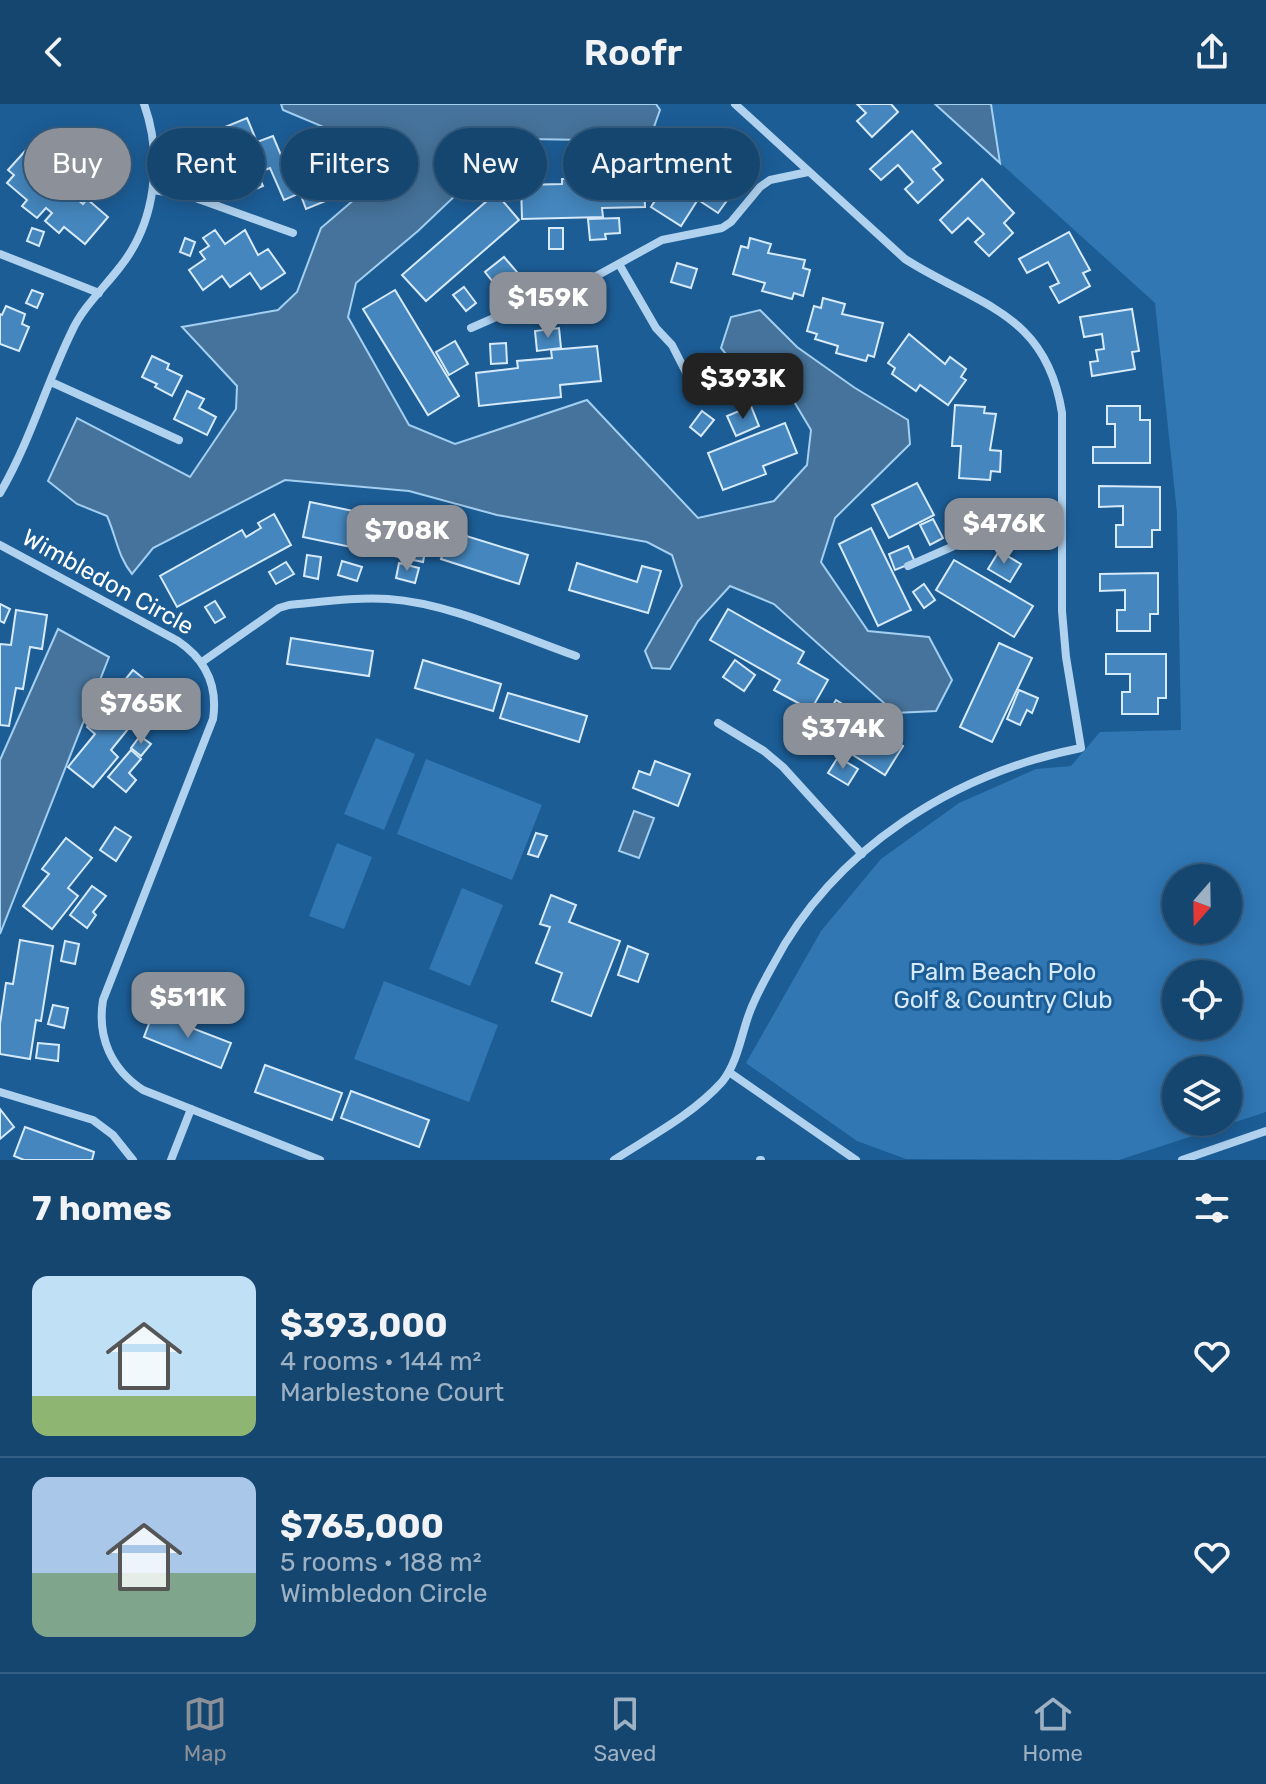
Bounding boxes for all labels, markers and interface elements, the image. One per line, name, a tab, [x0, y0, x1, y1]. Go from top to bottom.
icon: back	[32, 30, 76, 74]
icon: share	[1190, 30, 1234, 74]
text: Roofr	[584, 31, 682, 74]
chip: Buy	[24, 128, 131, 200]
chip: Rent	[147, 128, 265, 200]
chip: Filters	[281, 128, 418, 200]
chip: New	[434, 128, 547, 200]
chip: Apartment	[563, 128, 760, 200]
pin: $159K	[492, 272, 604, 340]
text: $159K	[508, 282, 589, 313]
pin: $393K	[687, 353, 799, 421]
text: $393K	[700, 363, 786, 394]
pin: $476K	[948, 498, 1060, 566]
pin: $708K	[351, 505, 463, 573]
text: $476K	[963, 508, 1045, 539]
text: $708K	[365, 515, 449, 546]
street label: Wimbledon Circle	[17, 523, 199, 641]
pin: $765K	[85, 678, 197, 746]
text: $765K	[100, 688, 182, 719]
pin: $374K	[787, 703, 899, 771]
text: $374K	[801, 713, 885, 744]
north arrow	[1162, 864, 1242, 944]
map controls	[1162, 864, 1242, 1136]
park label: Palm Beach Polo Golf & Country Club	[893, 958, 1113, 1014]
button: locate	[1162, 960, 1242, 1040]
pin: $511K	[132, 972, 244, 1040]
text: $511K	[149, 982, 227, 1013]
button: layers	[1162, 1056, 1242, 1136]
icon: filters	[1190, 1186, 1234, 1230]
text: 7 homes	[32, 1188, 172, 1229]
text: $393,000	[280, 1305, 448, 1346]
icon: home	[96, 1308, 192, 1404]
icon: heart	[1190, 1334, 1234, 1378]
text: 4 rooms · 144 m²	[280, 1346, 481, 1377]
text: Marblestone Court	[280, 1377, 504, 1408]
text: $765,000	[280, 1506, 444, 1547]
icon: home	[96, 1509, 192, 1605]
icon: heart	[1190, 1535, 1234, 1579]
text: 5 rooms · 188 m²	[280, 1547, 482, 1578]
text: Wimbledon Circle	[280, 1578, 488, 1609]
tab: Map	[183, 1692, 227, 1767]
tab: Saved	[593, 1692, 656, 1767]
tab: Home	[1023, 1692, 1083, 1767]

